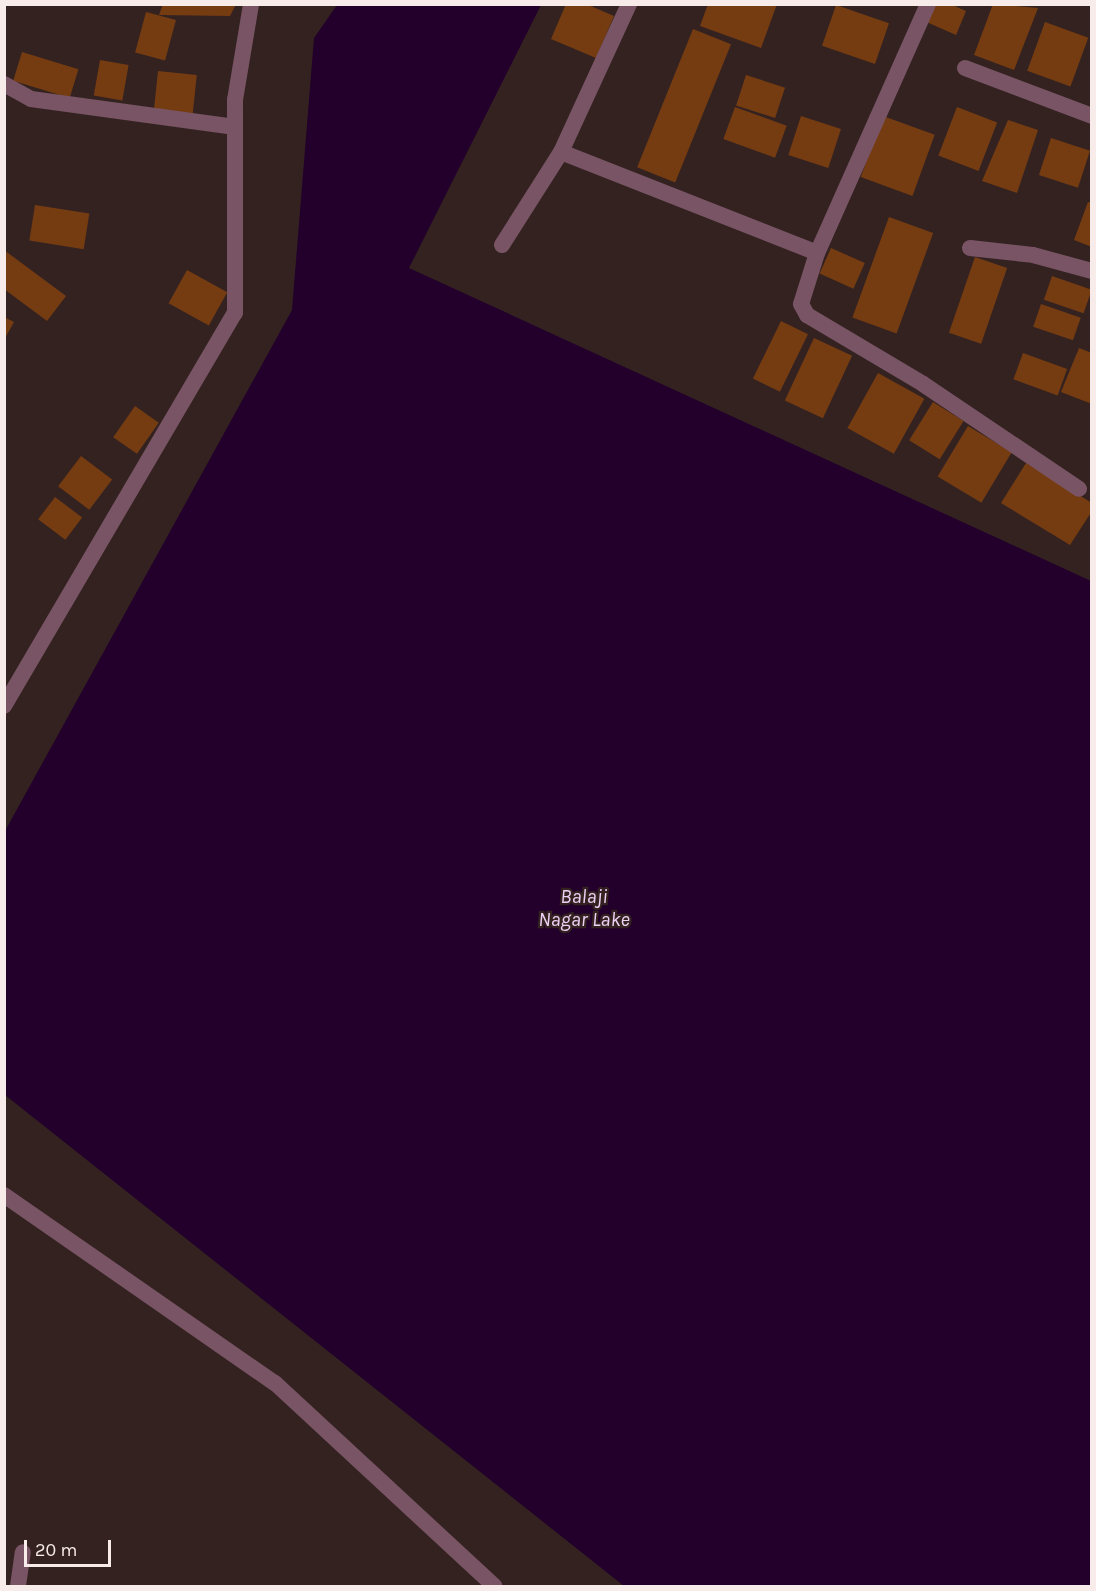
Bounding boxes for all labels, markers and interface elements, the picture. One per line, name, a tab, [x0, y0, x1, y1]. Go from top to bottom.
water label: Balaji Nagar Lake	[538, 884, 630, 931]
scale bar	[27, 1528, 114, 1566]
text: 20 m	[35, 1539, 77, 1561]

